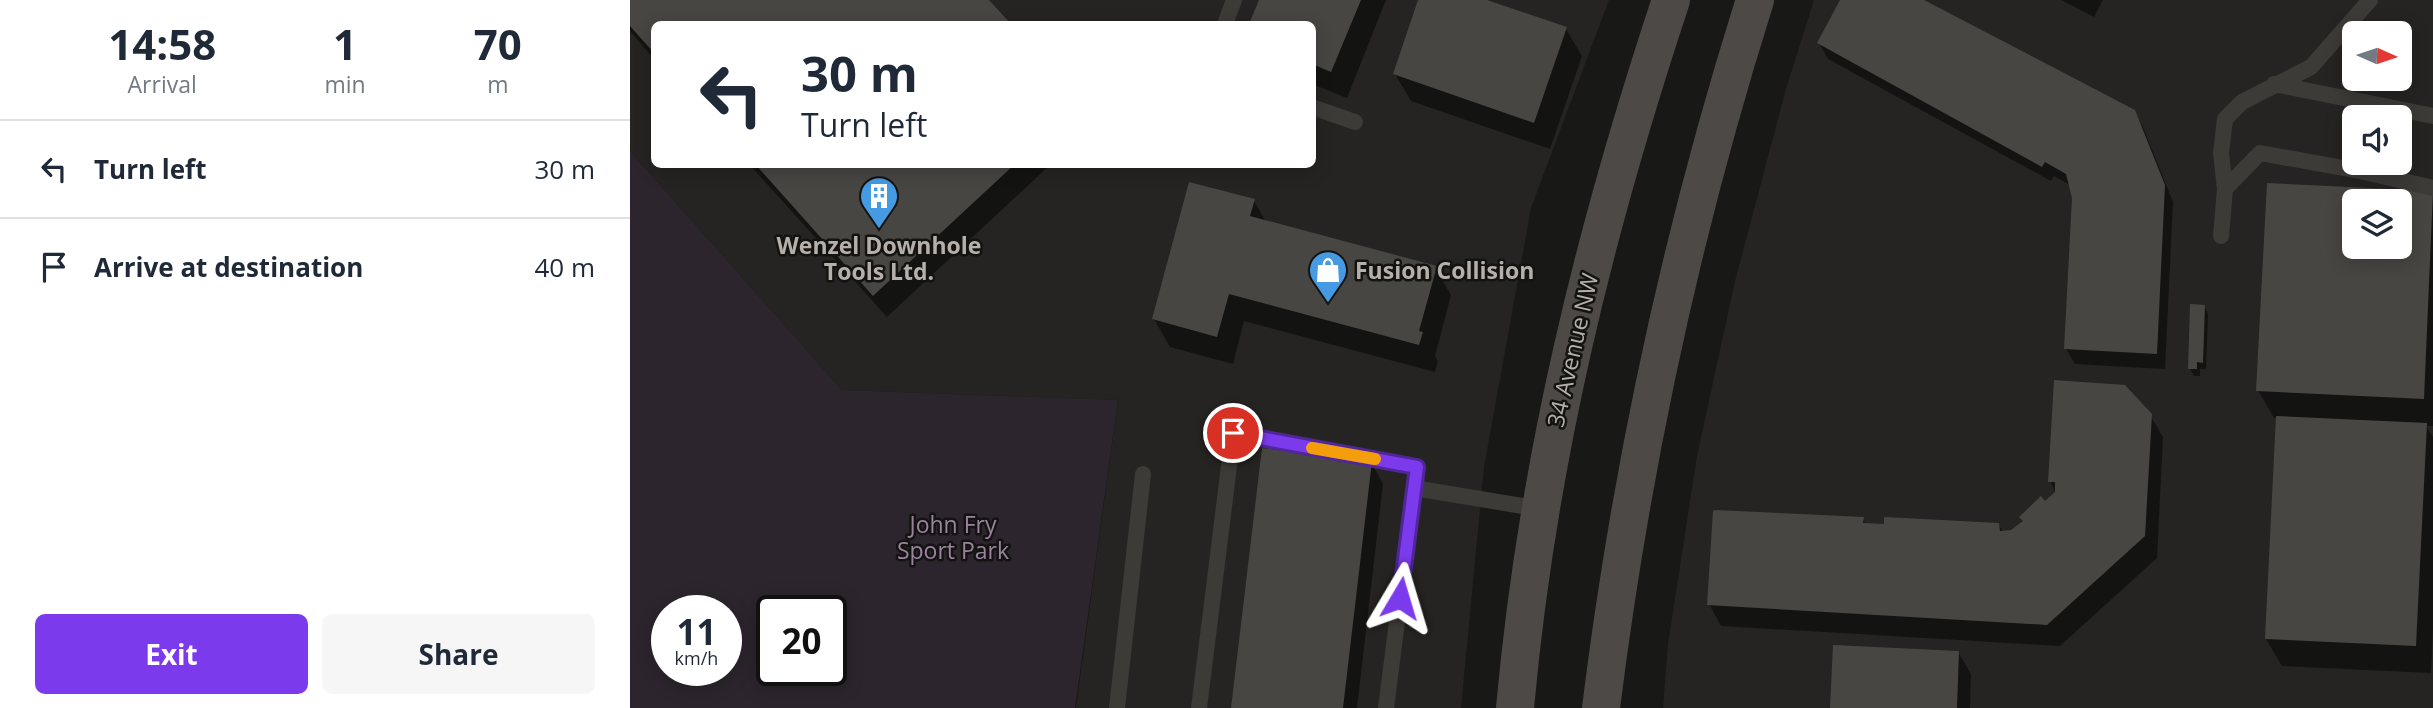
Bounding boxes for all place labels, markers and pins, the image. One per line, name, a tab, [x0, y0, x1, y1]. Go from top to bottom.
building icon: Wenzel Downhole Tools Ltd.	[858, 175, 900, 230]
place label: Wenzel Downhole Tools Ltd.	[777, 229, 981, 287]
shop icon: Fusion Collision	[1307, 249, 1349, 304]
place label: Fusion Collision	[1355, 254, 1534, 286]
pin	[1203, 403, 1263, 463]

